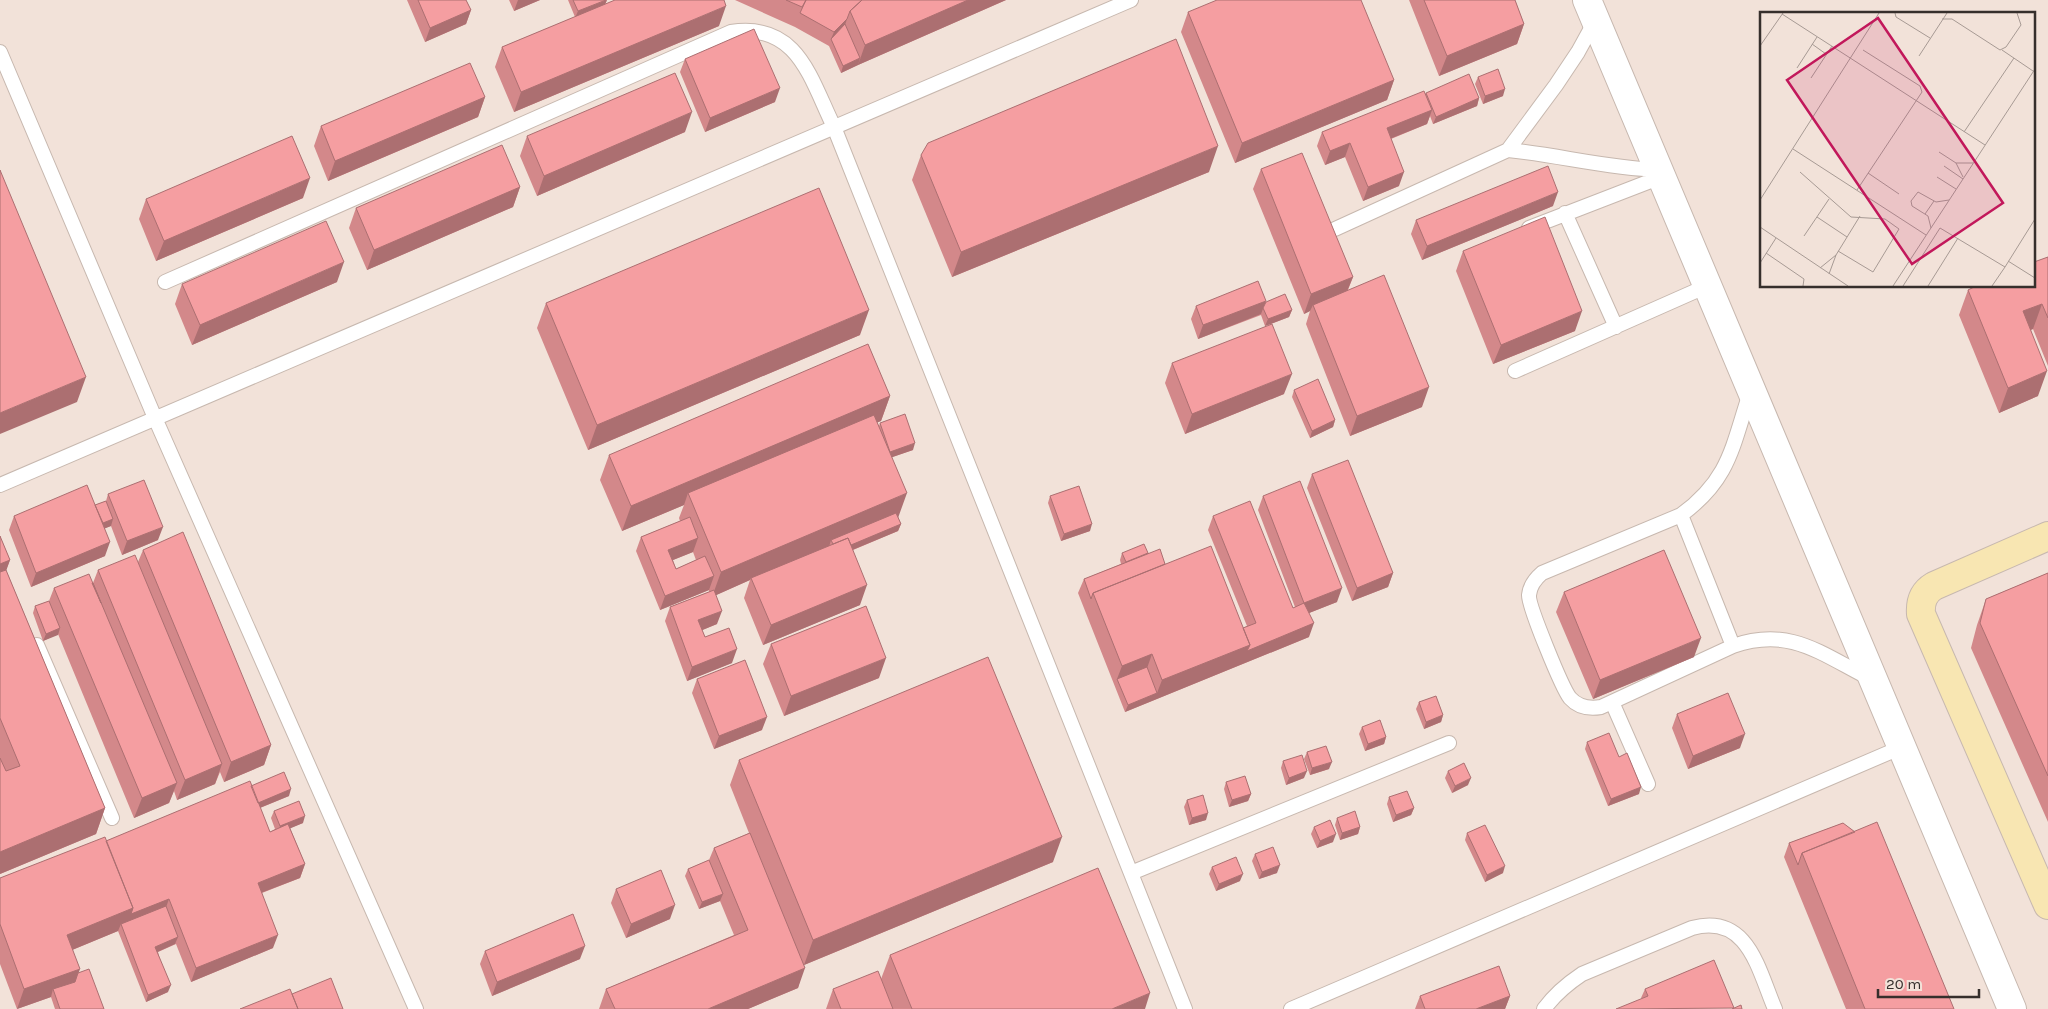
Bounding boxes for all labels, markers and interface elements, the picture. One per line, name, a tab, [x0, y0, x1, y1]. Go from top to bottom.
inset map	[1760, 12, 2036, 288]
scale bar	[1878, 966, 1979, 998]
text: 20 m	[1886, 975, 1921, 993]

